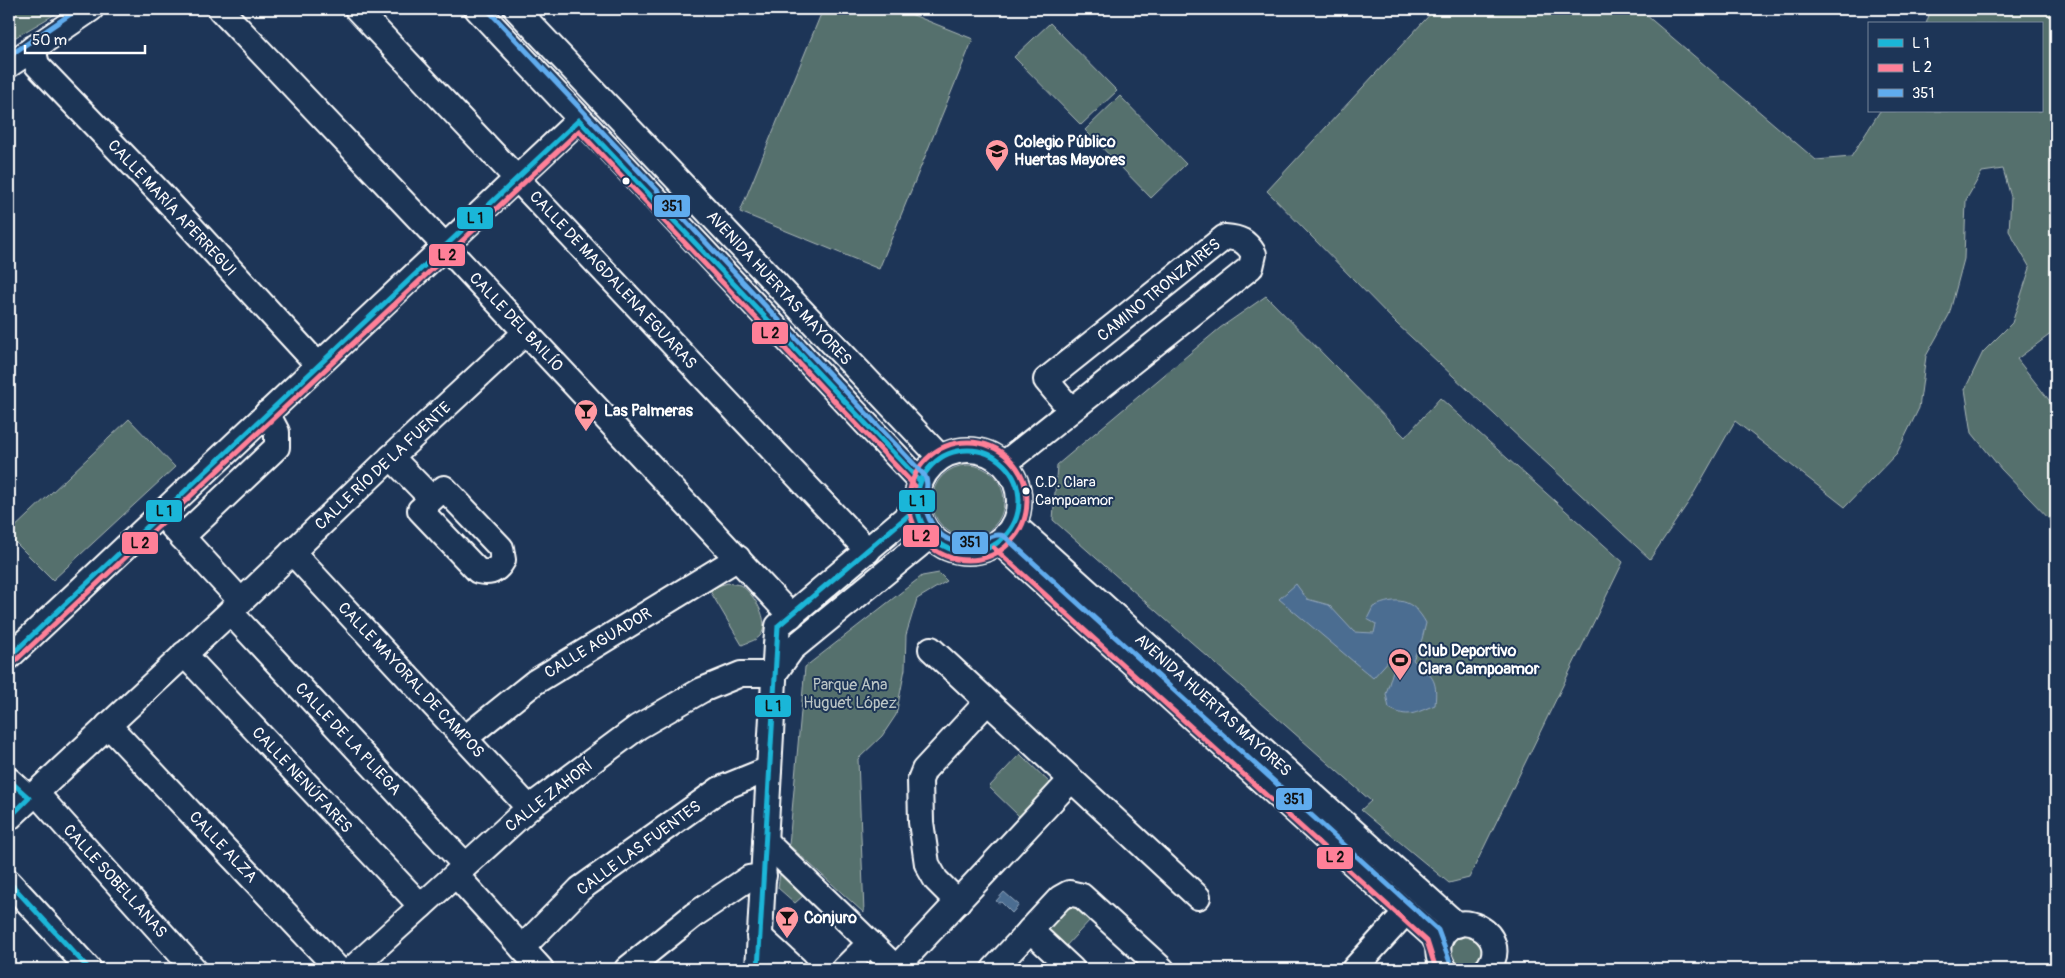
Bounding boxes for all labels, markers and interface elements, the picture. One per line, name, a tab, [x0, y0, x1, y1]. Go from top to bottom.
scale bar	[25, 22, 145, 54]
legend	[1868, 22, 2042, 112]
text: 50 m	[32, 31, 67, 50]
text: L 1	[1912, 34, 1930, 53]
text: L 2	[1912, 58, 1932, 77]
text: 351	[1912, 84, 1934, 103]
place label: Colegio Público Huertas Mayores	[1014, 132, 1126, 170]
street label: CALLE MARÍA APERREGUI	[103, 135, 241, 281]
school or university icon: Colegio Público Huertas Mayores	[984, 138, 1010, 172]
unlabelled marker	[621, 176, 631, 186]
street label: CALLE DE MAGDALENA EGUARAS	[525, 187, 701, 373]
line badge: 351	[653, 194, 691, 218]
text: 351	[662, 198, 682, 215]
line badge: L 1	[456, 206, 494, 230]
street label: AVENIDA HUERTAS MAYORES	[702, 207, 856, 369]
text: L 1	[467, 210, 483, 227]
street label: CAMINO TRONZAIRES	[1093, 234, 1225, 346]
line badge: L 2	[428, 243, 466, 267]
text: L 2	[438, 247, 457, 264]
street label: CALLE DEL BAILÍO	[465, 268, 567, 376]
line badge: L 2	[751, 321, 789, 345]
text: L 2	[761, 325, 780, 342]
street label: CALLE RÍO DE LA FUENTE	[311, 398, 455, 534]
bar icon: Las Palmeras	[573, 398, 599, 432]
place label: Las Palmeras	[604, 401, 694, 421]
place label: C.D. Clara Campoamor	[1035, 473, 1114, 510]
marker: C.D. Clara Campoamor	[1021, 486, 1031, 496]
line badge: L 1	[898, 489, 936, 513]
text: L 1	[909, 493, 925, 510]
line badge: L 1	[145, 499, 183, 523]
text: L 1	[156, 503, 172, 520]
line badge: L 2	[902, 524, 940, 548]
text: L 2	[912, 528, 931, 545]
line badge: L 2	[121, 531, 159, 555]
line badge: 351	[951, 531, 989, 555]
text: 351	[960, 534, 980, 551]
text: L 2	[131, 535, 150, 552]
street label: CALLE MAYORAL DE CAMPOS	[334, 598, 488, 762]
street label: CALLE AGUADOR	[541, 603, 655, 683]
street label: AVENIDA HUERTAS MAYORES	[1131, 629, 1295, 781]
place label: Club Deportivo Clara Campoamor	[1418, 641, 1540, 679]
sports icon: Club Deportivo Clara Campoamor	[1387, 647, 1413, 681]
park label: Parque Ana Huguet López	[803, 675, 897, 713]
street label: CALLE DE LA PLIEGA	[291, 679, 405, 799]
line badge: L 1	[754, 694, 792, 718]
text: L 1	[765, 698, 781, 715]
street label: CALLE NENÚFARES	[248, 723, 356, 837]
street label: CALLE ZAHORÍ	[501, 755, 597, 836]
line badge: 351	[1275, 787, 1313, 811]
text: 351	[1284, 791, 1304, 808]
street label: CALLE LAS FUENTES	[573, 796, 705, 900]
street label: CALLE ALZA	[185, 807, 261, 887]
street label: CALLE SOBELLANAS	[59, 820, 171, 942]
line badge: L 2	[1316, 846, 1354, 870]
text: L 2	[1326, 849, 1345, 866]
bar icon: Conjuro	[774, 905, 800, 939]
place label: Conjuro	[804, 908, 857, 928]

